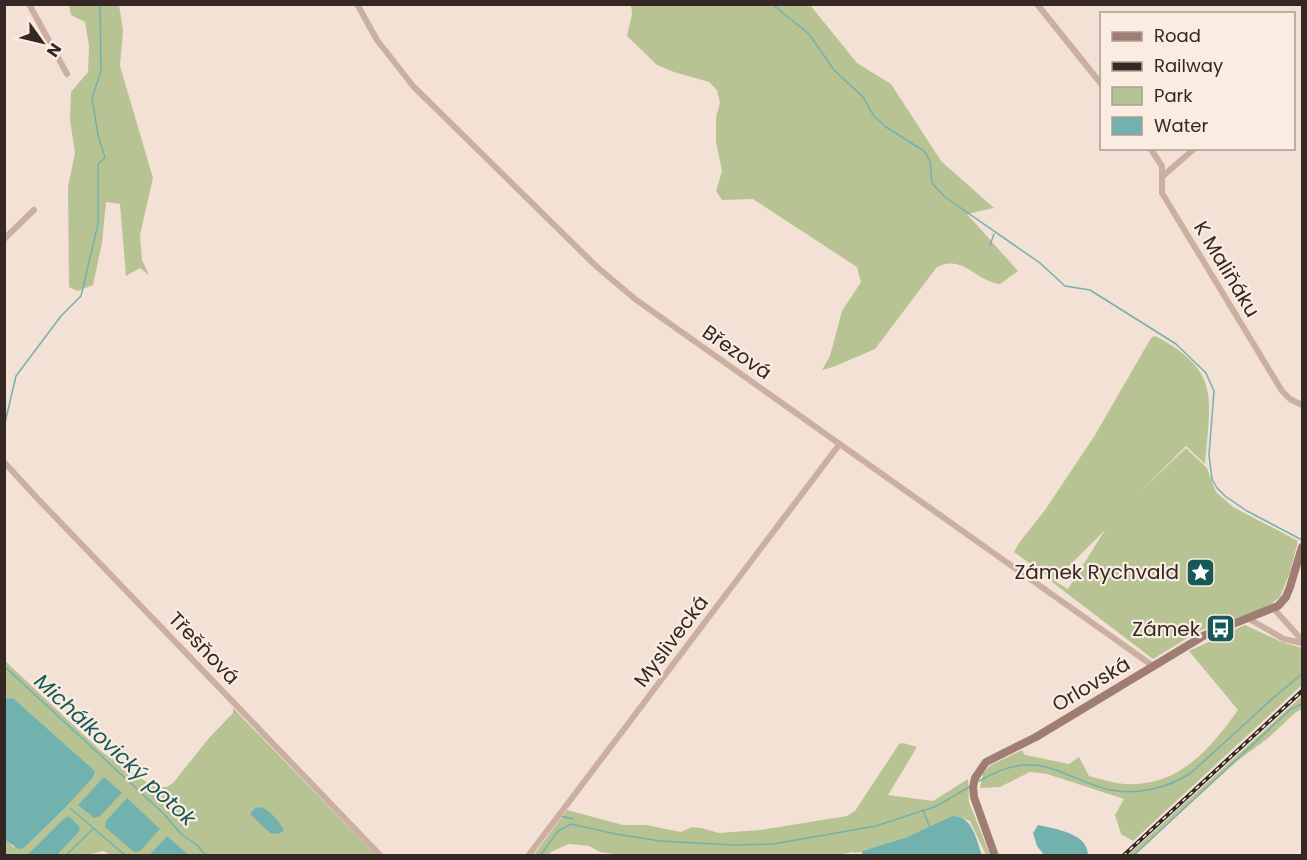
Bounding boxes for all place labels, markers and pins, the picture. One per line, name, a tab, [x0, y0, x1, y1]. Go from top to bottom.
place icon: Zámek Rychvald	[1184, 556, 1216, 588]
place label: Zámek Rychvald	[1014, 558, 1179, 586]
bus stop icon: Zámek	[1205, 613, 1237, 645]
place label: Zámek	[1132, 615, 1201, 643]

